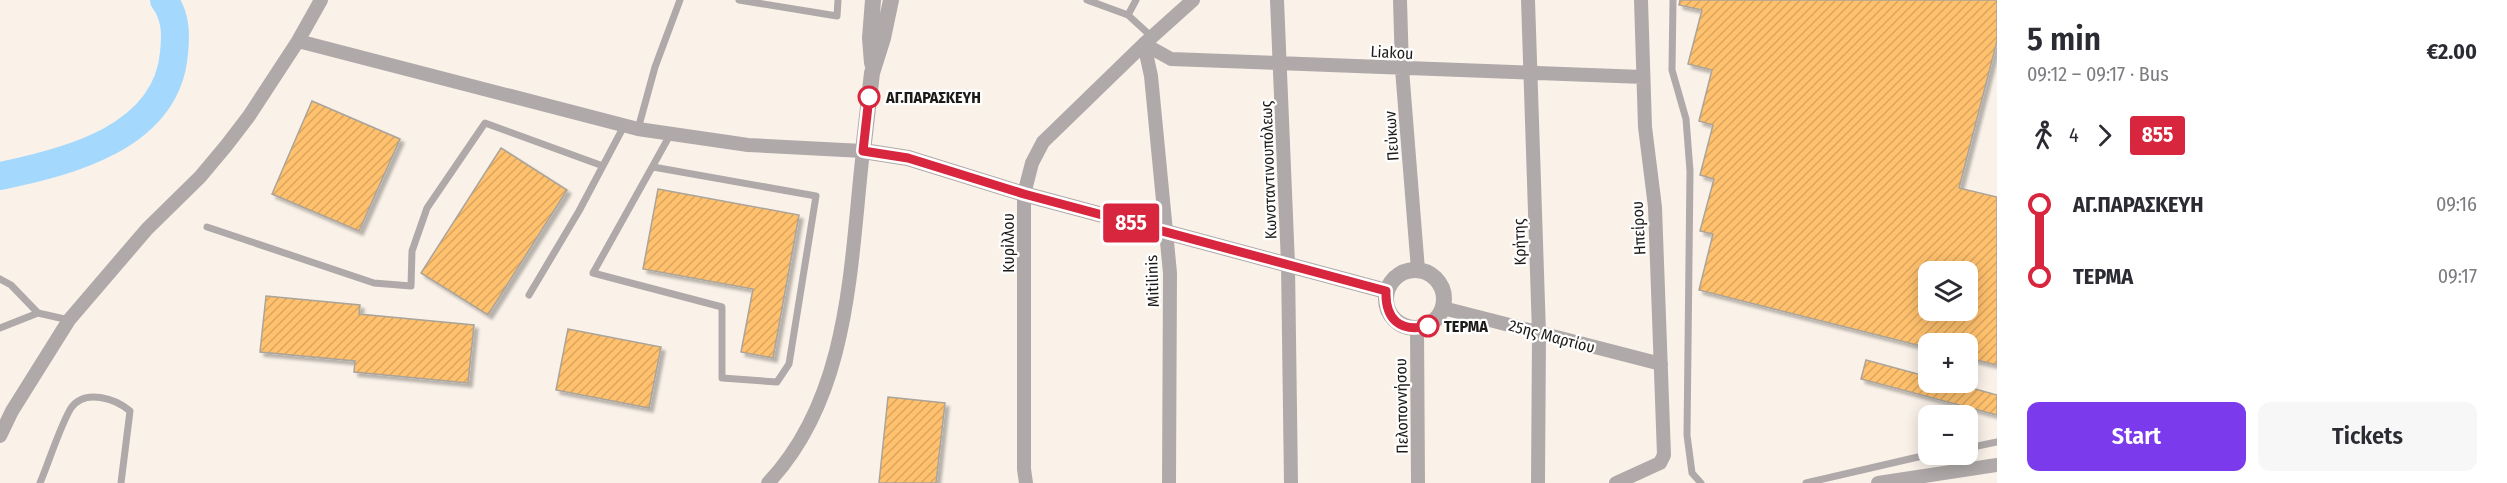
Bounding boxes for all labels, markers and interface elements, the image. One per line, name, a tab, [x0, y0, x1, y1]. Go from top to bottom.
text: 5 min	[2027, 19, 2101, 59]
text: €2.00	[2426, 38, 2477, 65]
street label: Liakou	[1370, 42, 1414, 63]
text: 09:12 – 09:17 · Bus	[2027, 62, 2169, 86]
marker: ΑΓ.ΠΑΡΑΣΚΕΥΗ	[858, 86, 880, 108]
place label: ΑΓ.ΠΑΡΑΣΚΕΥΗ	[885, 88, 981, 107]
street label: Κωνσταντινουπόλεως	[1257, 100, 1280, 240]
street label: Πεύκων	[1380, 110, 1403, 162]
icon: walk	[2027, 119, 2060, 152]
icon: forward	[2088, 119, 2121, 152]
text: 855	[2142, 122, 2173, 148]
text: 4	[2069, 123, 2079, 147]
text: ΑΓ.ΠΑΡΑΣΚΕΥΗ	[2073, 191, 2204, 218]
text: 09:16	[2436, 192, 2477, 216]
street label: Ηπείρου	[1628, 200, 1649, 255]
line badge: 855	[1096, 204, 1166, 242]
text: 855	[1115, 210, 1147, 236]
street label: Κυρίλλου	[999, 213, 1018, 273]
street label: Κρήτης	[1509, 218, 1530, 266]
street label: Mitilinis	[1142, 254, 1163, 307]
map controls	[1918, 261, 1978, 465]
button: layers	[1918, 261, 1978, 321]
text: ΤΕΡΜΑ	[2073, 263, 2133, 290]
text: 09:17	[2438, 264, 2477, 288]
marker: ΤΕΡΜΑ	[1417, 315, 1439, 337]
street label: 25ης Μαρτίου	[1507, 316, 1597, 357]
place label: ΤΕΡΜΑ	[1444, 317, 1488, 336]
button: +	[1918, 333, 1978, 393]
street label: Πελοποννήσου	[1391, 358, 1412, 454]
button: Start	[2027, 402, 2246, 471]
button: Tickets	[2258, 402, 2477, 471]
button: −	[1918, 405, 1978, 465]

